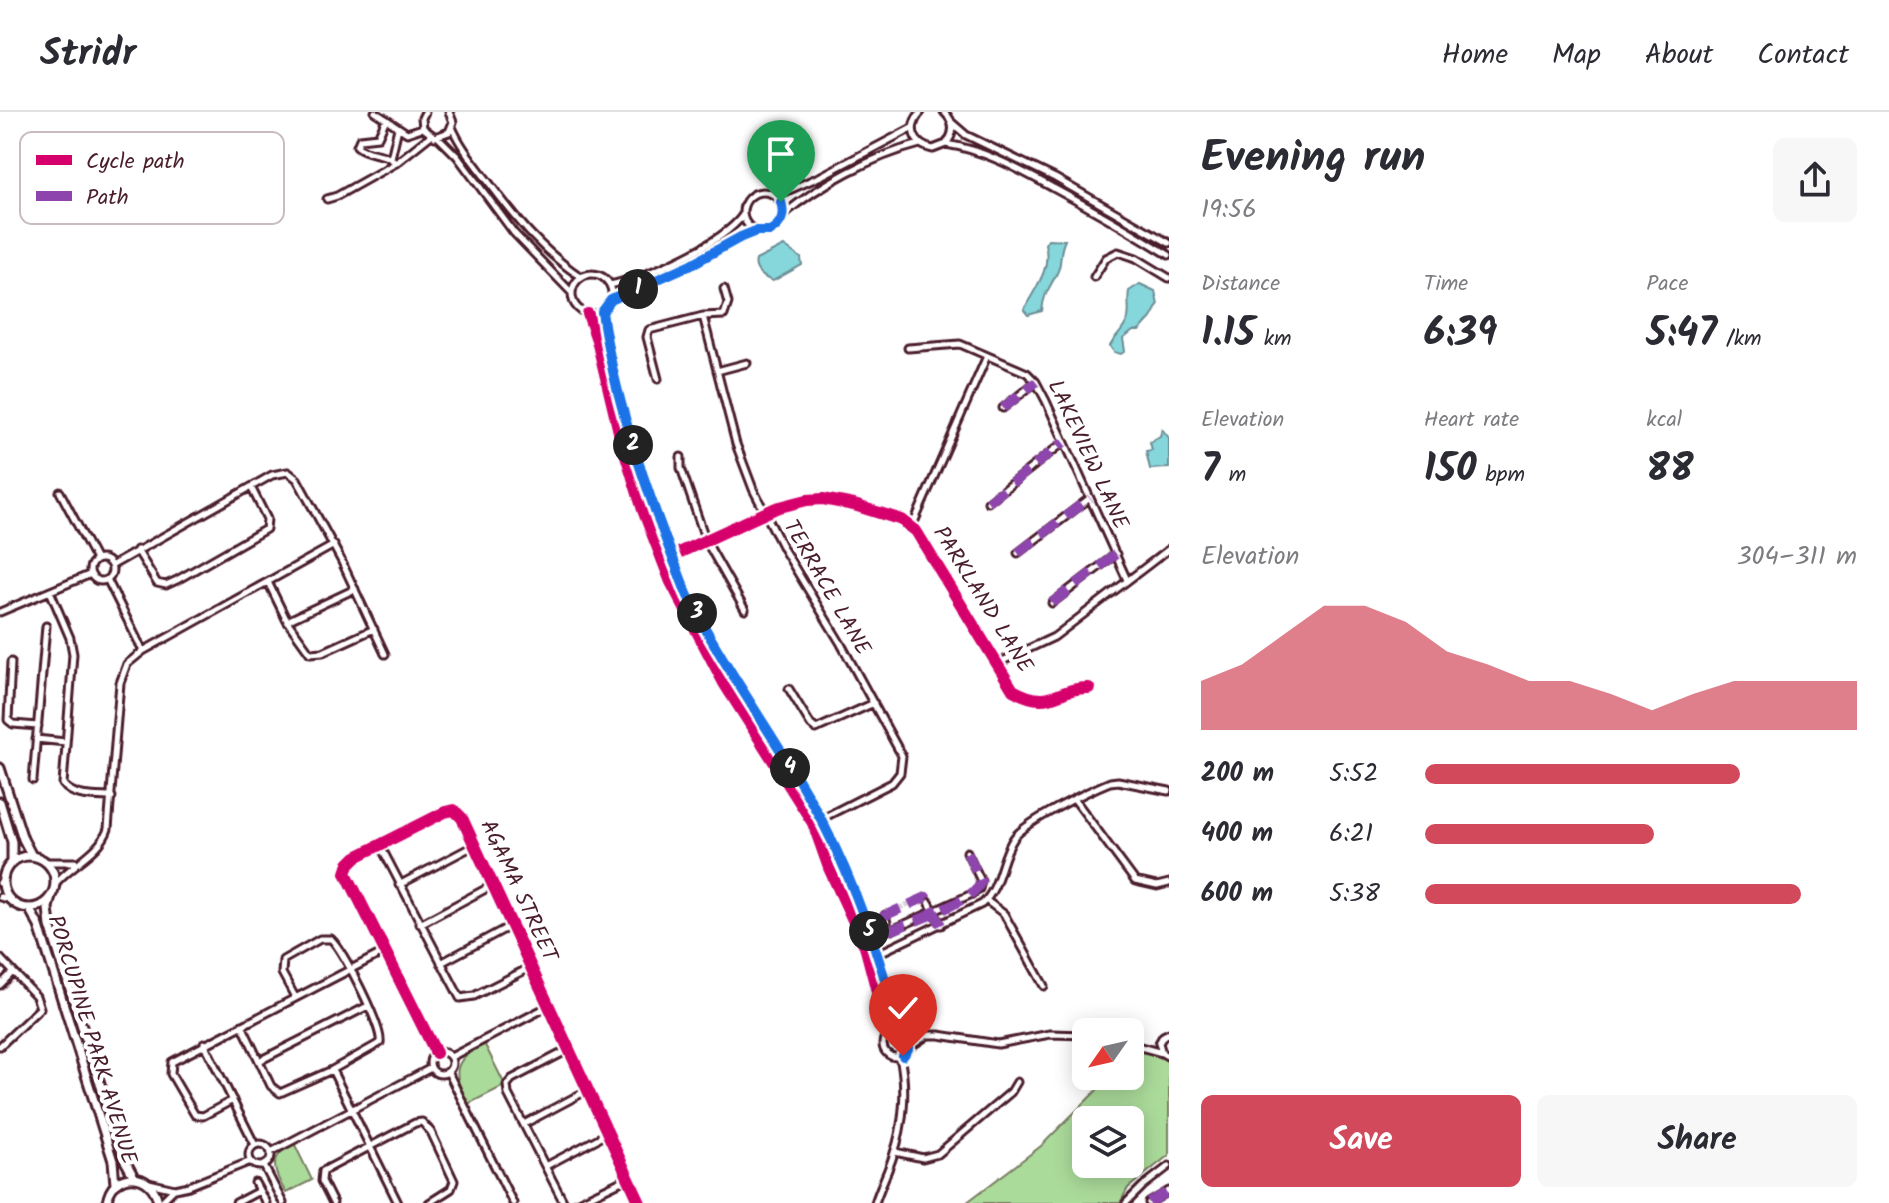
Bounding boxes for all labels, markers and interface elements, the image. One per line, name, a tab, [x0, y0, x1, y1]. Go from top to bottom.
text: Stridr	[40, 25, 136, 85]
text: Home	[1442, 33, 1508, 78]
text: Map	[1552, 33, 1601, 78]
text: About	[1645, 33, 1713, 78]
text: Contact	[1757, 33, 1849, 78]
pin	[747, 120, 815, 202]
text: Evening run	[1201, 124, 1425, 194]
legend	[20, 132, 284, 224]
icon: arrive	[759, 132, 803, 176]
button: share	[1773, 138, 1857, 222]
text: Cycle path	[86, 145, 185, 180]
text: Path	[86, 181, 129, 216]
text: 19:56	[1201, 189, 1257, 231]
text: Distance	[1201, 267, 1280, 302]
text: Time	[1424, 267, 1468, 302]
text: Pace	[1646, 267, 1688, 302]
pin: 1	[618, 269, 658, 309]
text: 1	[635, 271, 641, 306]
text: 1.15	[1201, 302, 1255, 366]
text: 6:39	[1424, 302, 1497, 366]
text: 5:47	[1646, 302, 1717, 366]
text: km	[1255, 322, 1292, 357]
text: /km	[1717, 322, 1762, 357]
street label: LAKEVIEW LANE	[1037, 374, 1138, 537]
text: Elevation	[1201, 403, 1284, 438]
text: Heart rate	[1424, 403, 1519, 438]
text: kcal	[1646, 403, 1682, 438]
pin: 2	[613, 425, 653, 465]
text: 2	[627, 427, 639, 462]
text: 7	[1201, 438, 1220, 502]
text: 150	[1424, 438, 1477, 502]
text: 88	[1646, 438, 1694, 502]
text: m	[1220, 458, 1246, 493]
text: bpm	[1477, 458, 1525, 493]
street label: TERRACE LANE	[773, 514, 880, 663]
street label: PARKLAND LANE	[923, 520, 1042, 681]
text: Elevation	[1201, 536, 1299, 578]
text: 304–311 m	[1737, 536, 1857, 578]
pin: 3	[677, 593, 717, 633]
text: 3	[691, 595, 703, 630]
pin: 4	[770, 748, 810, 788]
text: 4	[784, 750, 796, 785]
text: 200 m	[1201, 753, 1274, 795]
text: 5:52	[1329, 753, 1378, 795]
text: 400 m	[1201, 813, 1273, 855]
text: 6:21	[1329, 813, 1373, 855]
street label: AGAMA STREET	[470, 814, 567, 970]
text: 600 m	[1201, 873, 1273, 915]
text: 5:38	[1329, 873, 1380, 915]
street label: PORCUPINE PARK AVENUE	[36, 911, 146, 1170]
pin: 5	[849, 911, 889, 951]
text: 5	[863, 913, 875, 948]
pin	[869, 974, 937, 1056]
icon: check	[881, 986, 925, 1030]
north arrow	[1072, 1018, 1144, 1090]
map controls	[1072, 1018, 1144, 1178]
button: Save	[1201, 1095, 1521, 1187]
button: Share	[1537, 1095, 1857, 1187]
button: layers	[1072, 1106, 1144, 1178]

